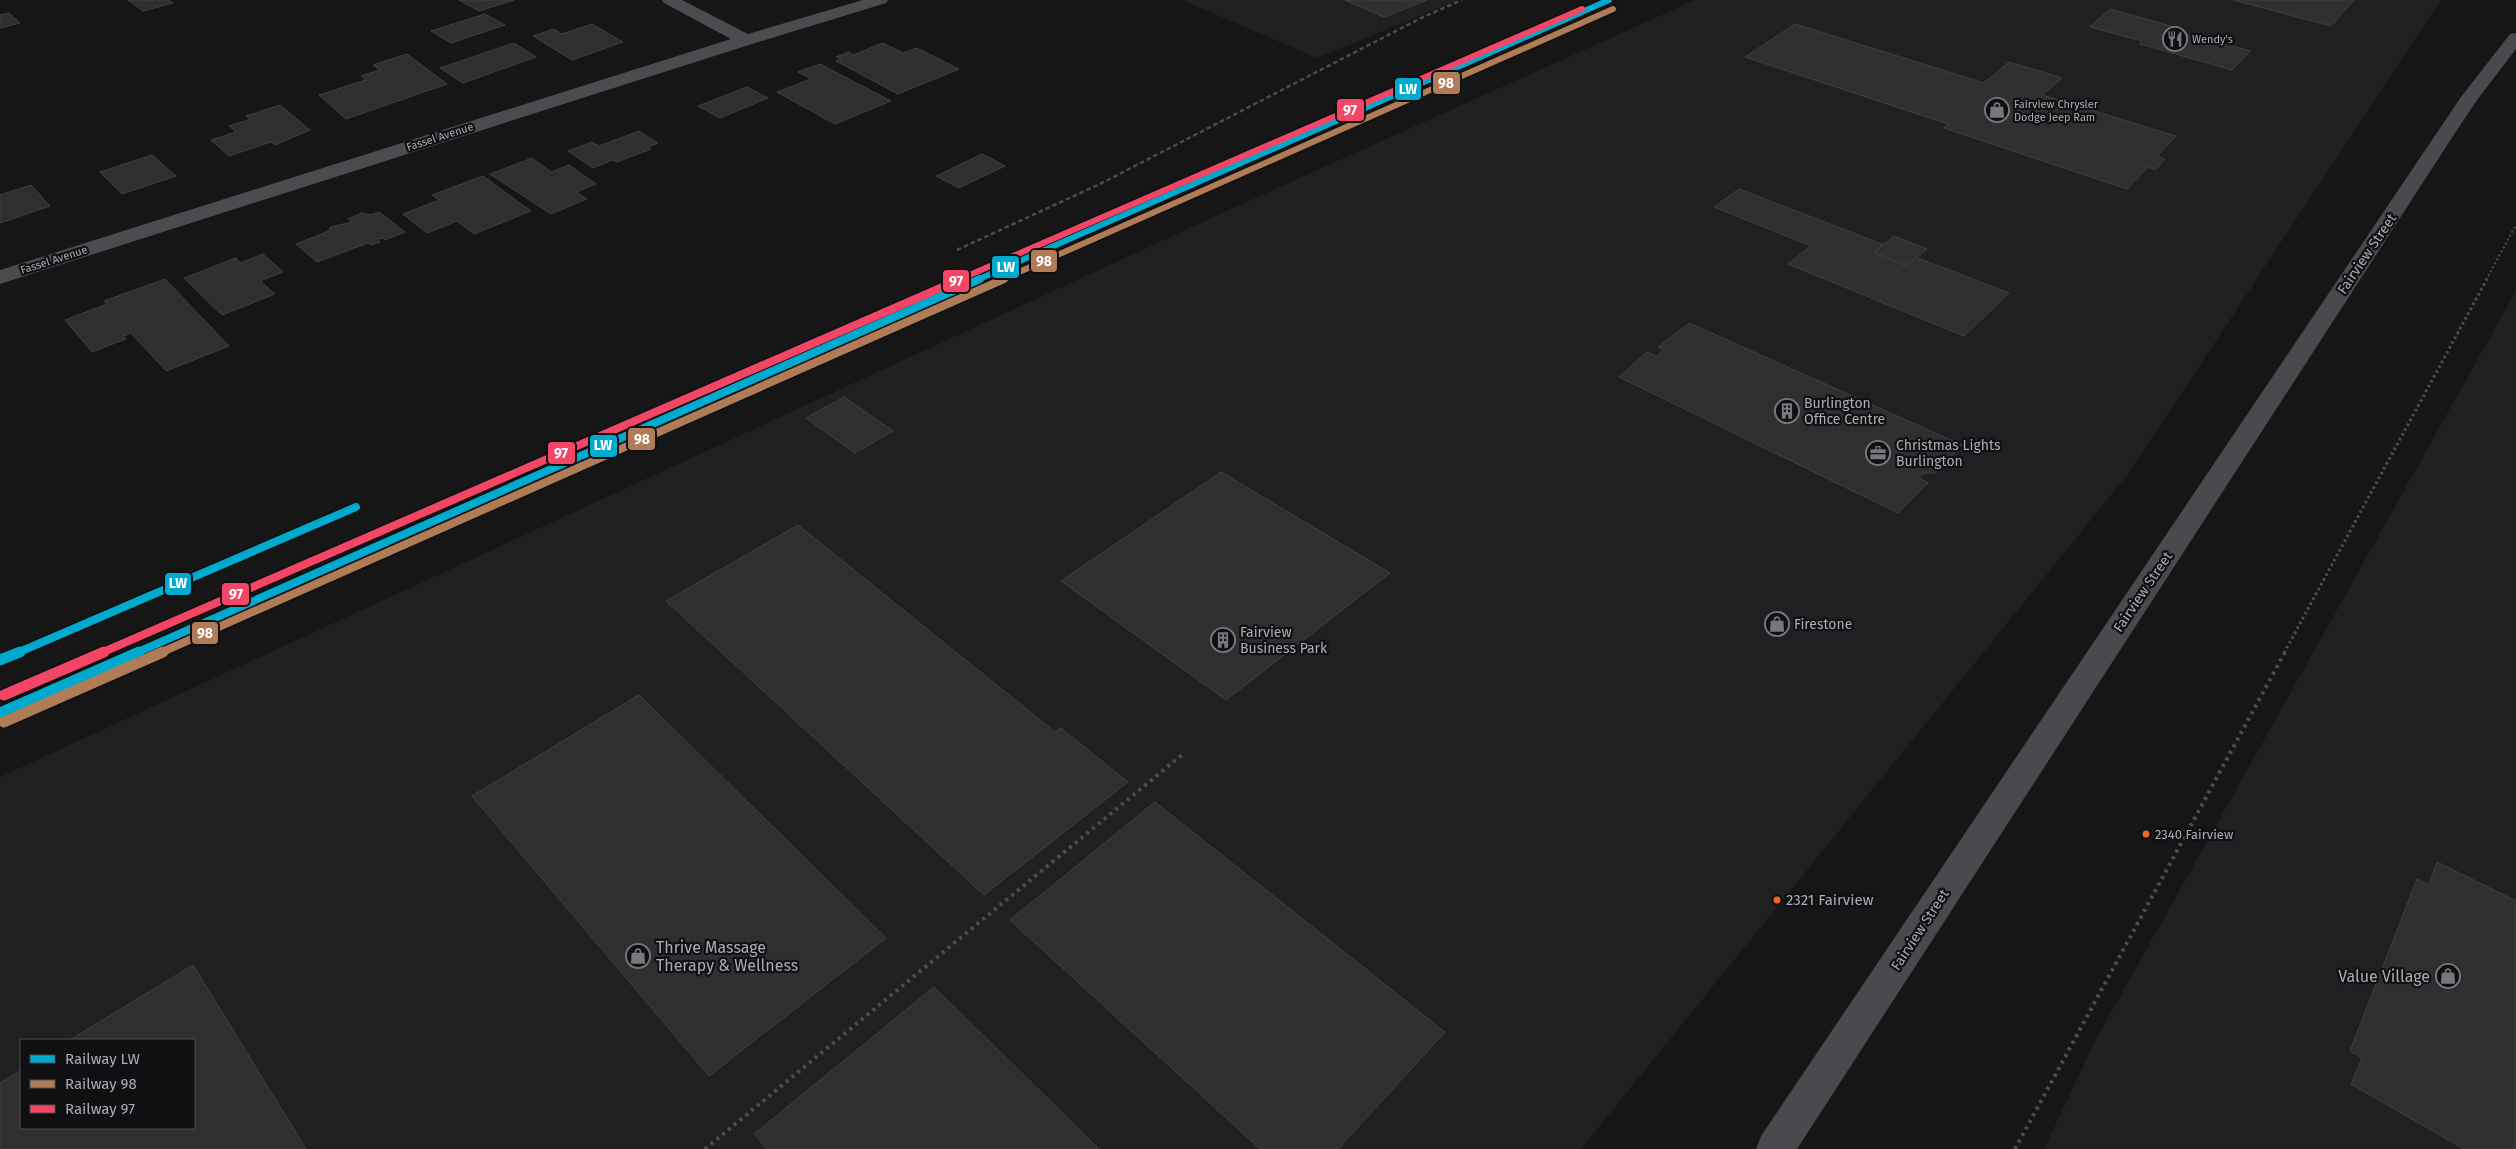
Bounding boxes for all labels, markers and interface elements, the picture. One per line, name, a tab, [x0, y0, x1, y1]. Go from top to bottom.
restaurant icon: Wendy's	[2162, 26, 2188, 52]
place label: Wendy's	[2192, 33, 2233, 46]
line badge: 98	[1432, 71, 1461, 95]
text: 98	[1438, 75, 1454, 92]
line badge: LW	[1394, 77, 1422, 101]
text: LW	[1399, 81, 1417, 98]
shop icon: Fairview Chrysler Dodge Jeep Ram	[1984, 97, 2010, 123]
line badge: 97	[1336, 98, 1365, 122]
place label: Fairview Chrysler Dodge Jeep Ram	[2014, 98, 2099, 124]
text: 97	[1343, 102, 1358, 119]
street label: Fassel Avenue	[405, 120, 475, 154]
street label: Fairview Street	[2334, 210, 2401, 297]
street label: Fassel Avenue	[19, 243, 89, 277]
line badge: 98	[1030, 249, 1058, 273]
text: 98	[1036, 253, 1052, 270]
line badge: LW	[991, 255, 1020, 279]
text: LW	[997, 259, 1015, 276]
line badge: 97	[942, 269, 970, 293]
text: 97	[949, 273, 964, 290]
place label: Burlington Office Centre	[1804, 395, 1885, 428]
building icon: Burlington Office Centre	[1774, 398, 1800, 424]
line badge: 98	[627, 427, 656, 451]
text: 98	[634, 431, 650, 448]
line badge: LW	[589, 434, 618, 458]
text: LW	[594, 437, 612, 454]
place label: Christmas Lights Burlington	[1896, 437, 2001, 470]
office icon: Christmas Lights Burlington	[1865, 440, 1891, 466]
line badge: 97	[547, 441, 576, 465]
text: 97	[554, 445, 569, 462]
street label: Fairview Street	[2110, 548, 2177, 635]
line badge: LW	[164, 572, 192, 596]
text: LW	[169, 575, 187, 592]
line badge: 97	[221, 582, 250, 606]
text: 97	[229, 586, 244, 603]
shop icon: Firestone	[1764, 611, 1790, 637]
place label: Firestone	[1794, 616, 1852, 633]
line badge: 98	[191, 621, 219, 645]
place label: Fairview Business Park	[1240, 624, 1328, 657]
text: 98	[197, 625, 213, 642]
building icon: Fairview Business Park	[1210, 627, 1236, 653]
place label: 2340 Fairview	[2155, 827, 2234, 842]
marker: 2340 Fairview	[2141, 829, 2151, 839]
street label: Fairview Street	[1887, 885, 1953, 974]
place label: 2321 Fairview	[1786, 891, 1874, 909]
marker: 2321 Fairview	[1772, 895, 1782, 905]
place label: Thrive Massage Therapy & Wellness	[656, 938, 798, 975]
shop icon: Thrive Massage Therapy & Wellness	[625, 943, 651, 969]
shop icon: Value Village	[2435, 963, 2461, 989]
place label: Value Village	[2338, 967, 2430, 986]
legend	[20, 1039, 195, 1129]
text: Railway LW	[65, 1050, 140, 1068]
text: Railway 98	[65, 1075, 137, 1093]
text: Railway 97	[65, 1100, 135, 1118]

